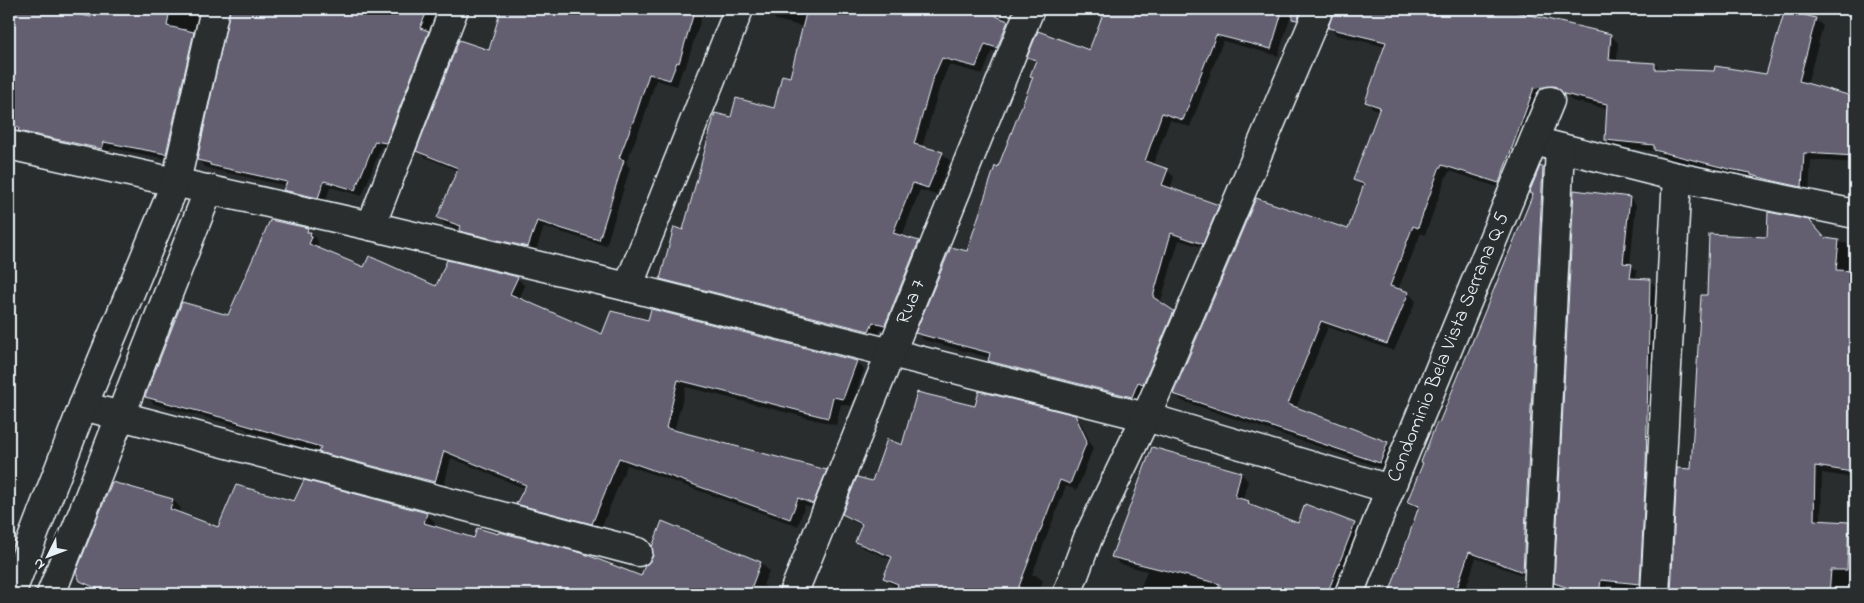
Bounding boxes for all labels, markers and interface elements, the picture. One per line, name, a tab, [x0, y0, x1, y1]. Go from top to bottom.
street label: Condominio Bela Vista Serrana Q 5	[1380, 208, 1517, 487]
street label: Rua 7	[889, 275, 933, 329]
north arrow	[22, 530, 72, 580]
text: N	[28, 553, 50, 574]

